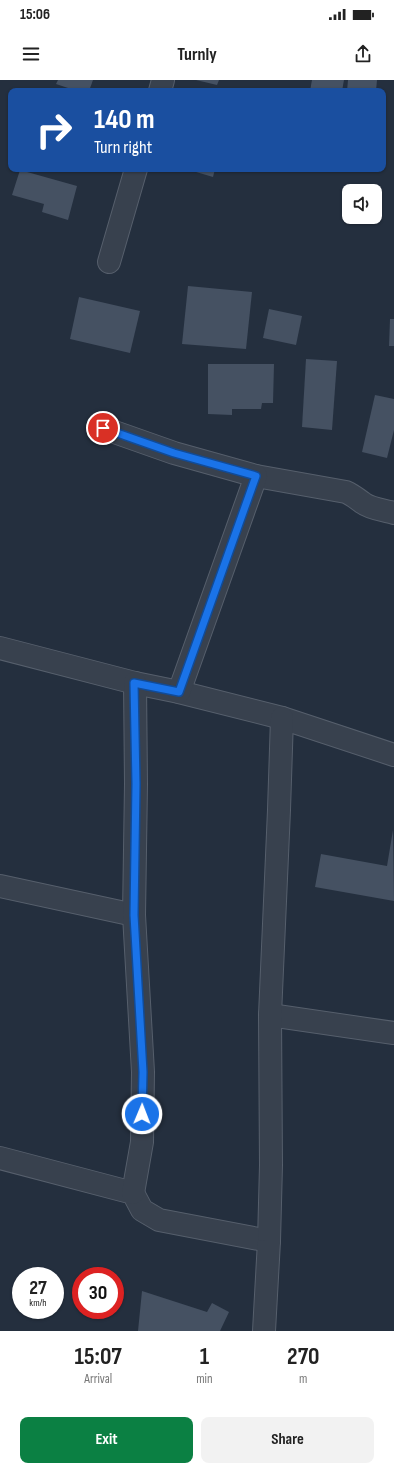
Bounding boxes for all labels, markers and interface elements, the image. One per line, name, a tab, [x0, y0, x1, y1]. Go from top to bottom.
text: 15:06	[20, 5, 50, 24]
icon: menu	[20, 43, 42, 65]
icon: share	[352, 43, 374, 65]
text: Turnly	[177, 44, 217, 65]
text: 140 m	[94, 103, 155, 136]
icon: right	[28, 104, 80, 156]
text: Turn right	[94, 137, 152, 158]
map controls	[342, 184, 382, 224]
button: sound	[342, 184, 382, 224]
pin	[86, 411, 120, 445]
icon: arrive	[92, 417, 114, 439]
position arrow	[121, 1093, 163, 1135]
speed limit sign: 30	[72, 1267, 124, 1319]
text: 27	[29, 1276, 47, 1300]
text: km/h	[29, 1297, 47, 1309]
text: 15:07	[75, 1342, 122, 1371]
text: 1	[200, 1342, 209, 1371]
text: 270	[287, 1342, 319, 1371]
text: Arrival	[84, 1371, 112, 1387]
text: min	[196, 1371, 213, 1387]
text: m	[299, 1371, 307, 1387]
button: Exit	[20, 1417, 193, 1463]
button: Share	[201, 1417, 374, 1463]

